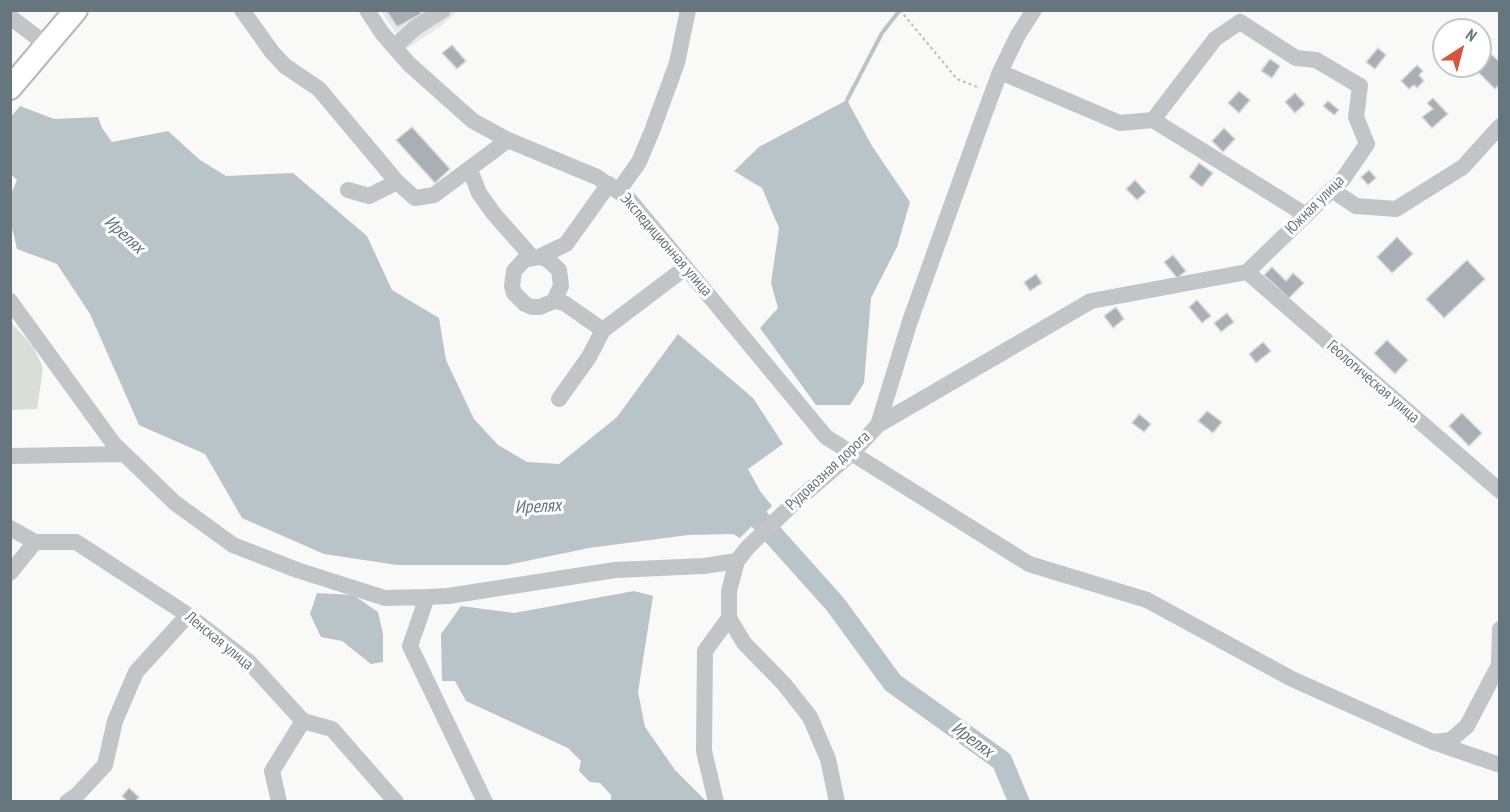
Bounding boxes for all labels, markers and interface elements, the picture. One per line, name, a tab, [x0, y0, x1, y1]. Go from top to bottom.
north arrow	[1432, 18, 1492, 78]
text: N	[1462, 24, 1481, 46]
street label: Южная улица	[1281, 171, 1349, 239]
street label: Экспедиционная улица	[616, 190, 716, 300]
water label: Ирелях	[100, 211, 148, 259]
street label: Геологическая улица	[1323, 337, 1423, 427]
street label: Рудовозная дорога	[782, 427, 874, 515]
water label: Ирелях	[514, 495, 562, 519]
street label: Ленская улица	[181, 608, 257, 674]
water label: Ирелях	[947, 718, 997, 762]

